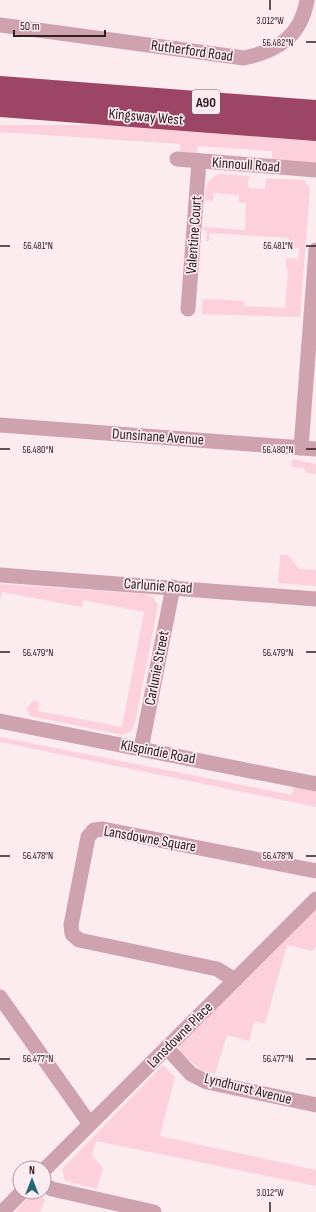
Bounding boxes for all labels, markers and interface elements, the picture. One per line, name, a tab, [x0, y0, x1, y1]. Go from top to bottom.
scale bar	[14, 12, 105, 38]
text: 3.012°W	[256, 15, 284, 27]
text: 50 m	[20, 19, 40, 34]
street label: Rutherford Road	[150, 36, 234, 66]
text: 56.482°N	[263, 37, 293, 49]
road number: A90	[192, 90, 220, 114]
street label: Kingsway West	[108, 104, 185, 130]
street label: Kinnoull Road	[211, 153, 281, 177]
street label: Valentine Court	[182, 195, 206, 275]
text: 56.481°N	[23, 240, 53, 252]
text: 56.481°N	[263, 240, 293, 252]
street label: Dunsinane Avenue	[111, 424, 205, 450]
text: 56.480°N	[22, 444, 54, 456]
text: 56.480°N	[262, 444, 294, 456]
street label: Carlunie Road	[123, 574, 193, 598]
street label: Carlunie Street	[140, 629, 174, 707]
text: 56.479°N	[23, 647, 53, 659]
text: 56.479°N	[263, 647, 293, 659]
street label: Kilspindie Road	[119, 735, 197, 769]
street label: Lansdowne Square	[102, 822, 198, 856]
text: 56.478°N	[23, 850, 53, 862]
text: 56.478°N	[263, 850, 293, 862]
street label: Lansdowne Place	[143, 998, 217, 1072]
text: 56.477°N	[23, 1053, 53, 1065]
text: 56.477°N	[263, 1053, 293, 1065]
street label: Lyndhurst Avenue	[202, 1069, 294, 1109]
north arrow	[12, 1160, 52, 1200]
text: N	[29, 1164, 35, 1177]
text: 3.012°W	[256, 1187, 284, 1199]

